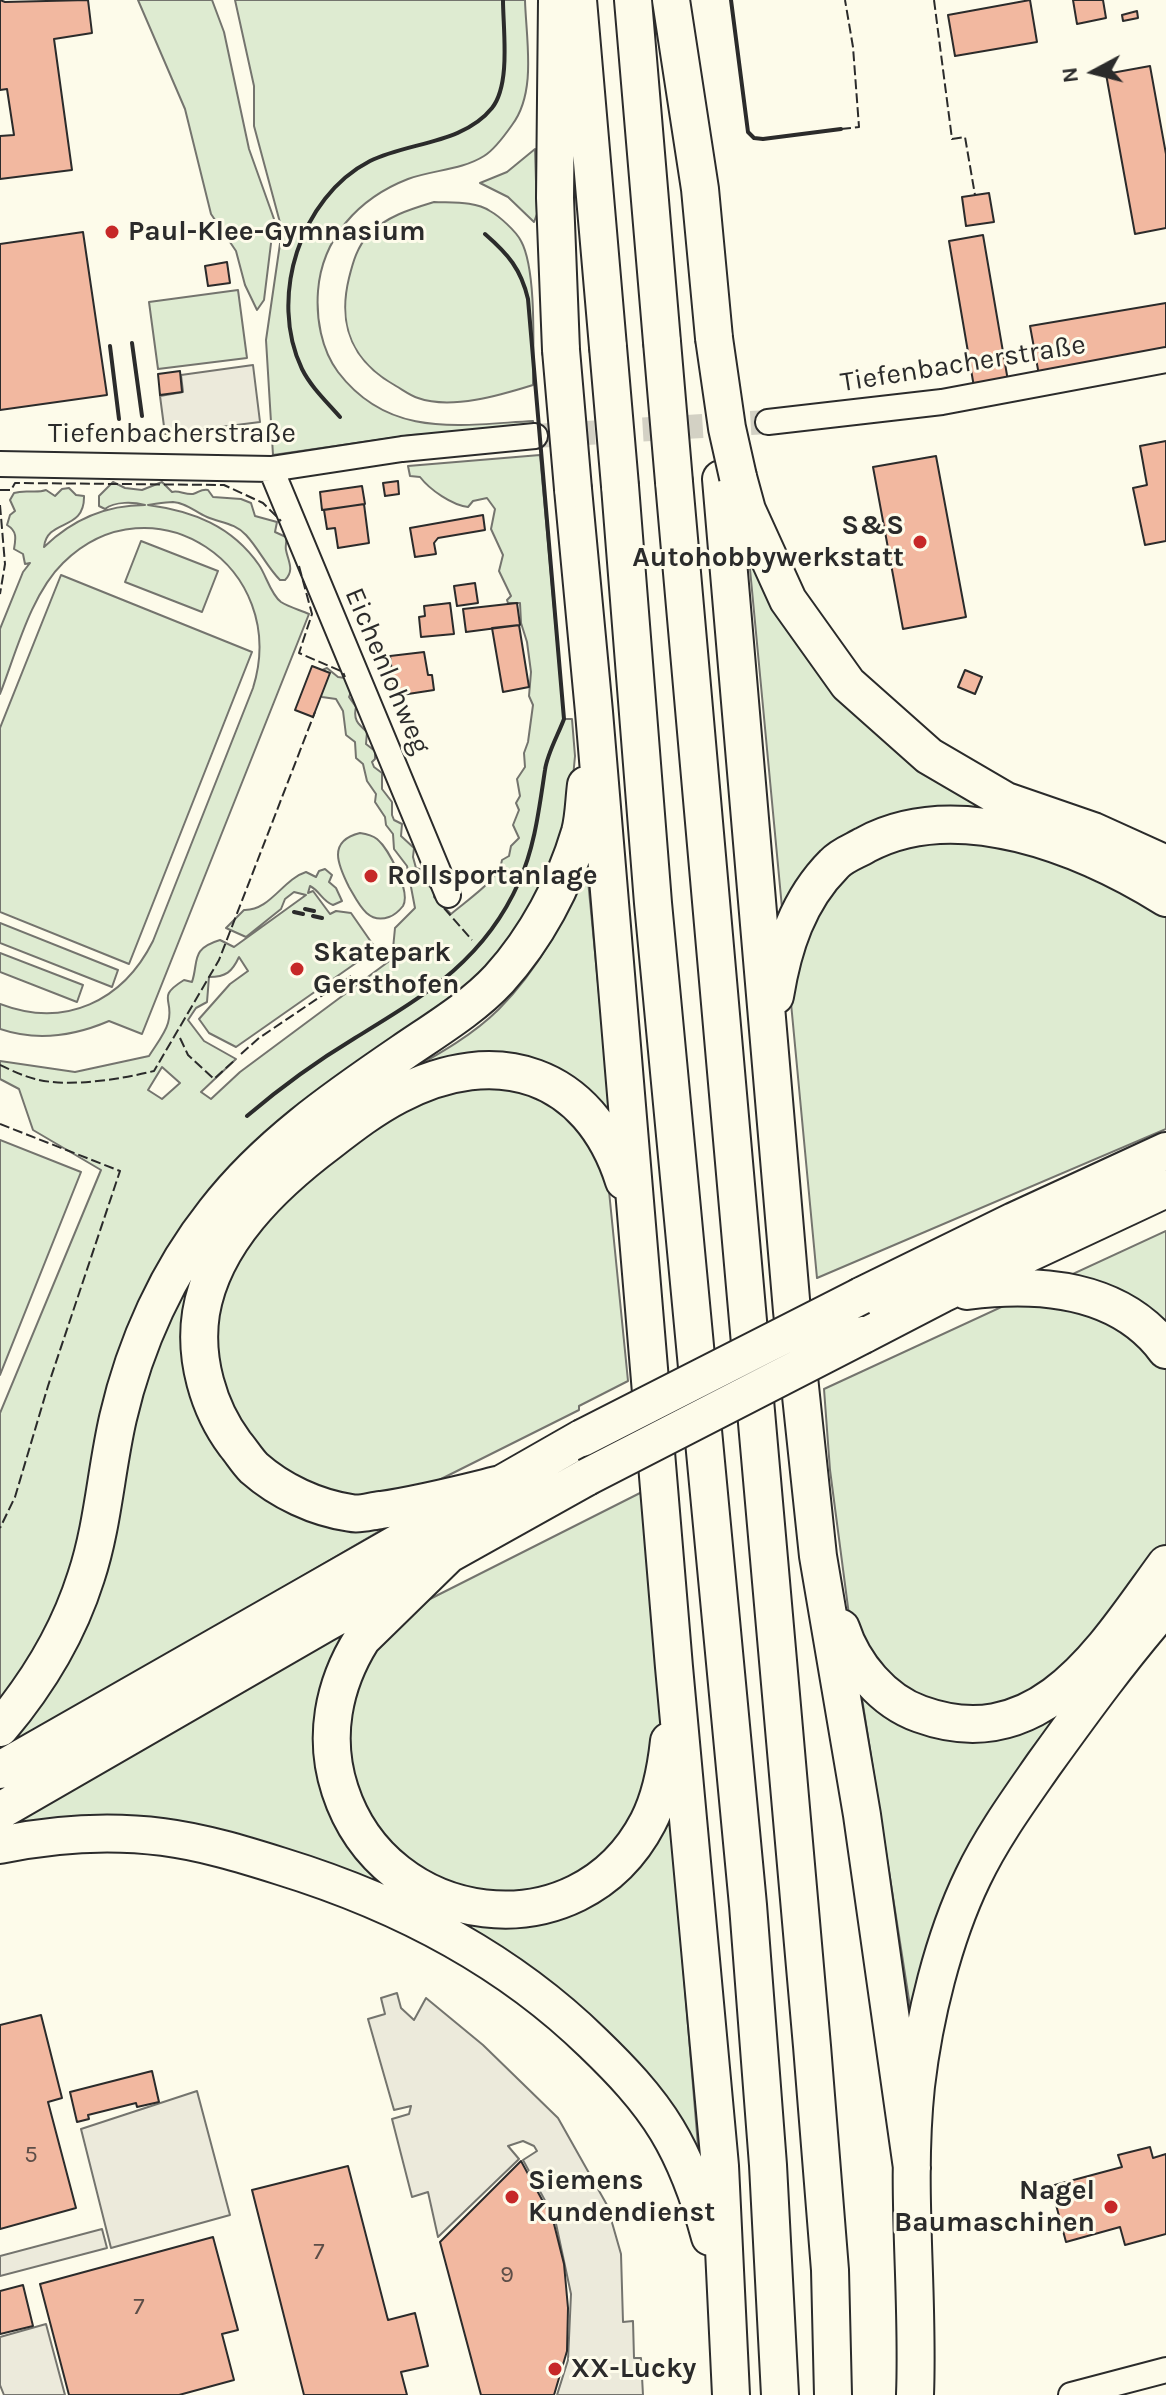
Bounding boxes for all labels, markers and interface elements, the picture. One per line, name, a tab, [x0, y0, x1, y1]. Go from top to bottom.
north arrow	[1054, 32, 1134, 112]
text: N	[1056, 66, 1084, 84]
place label: Paul-Klee-Gymnasium	[128, 215, 426, 249]
marker: Paul-Klee-Gymnasium	[103, 223, 121, 241]
street label: Tiefenbacherstraße	[838, 328, 1088, 400]
street label: Tiefenbacherstraße	[48, 417, 296, 451]
place label: S&S Autohobbywerkstatt	[632, 509, 904, 575]
marker: S&S Autohobbywerkstatt	[911, 533, 929, 551]
street label: Eichenlohweg	[337, 583, 437, 759]
place label: Rollsportanlage	[387, 859, 598, 893]
marker: Rollsportanlage	[362, 867, 380, 885]
place label: Skatepark Gersthofen	[313, 936, 459, 1002]
marker: Skatepark Gersthofen	[288, 960, 306, 978]
house number: 5	[24, 2141, 38, 2169]
place label: Siemens Kundendienst	[528, 2164, 715, 2230]
place label: Nagel Baumaschinen	[894, 2174, 1095, 2240]
marker: Siemens Kundendienst	[503, 2188, 521, 2206]
marker: Nagel Baumaschinen	[1102, 2198, 1120, 2216]
house number: 7	[313, 2238, 325, 2266]
house number: 9	[500, 2261, 514, 2289]
house number: 7	[133, 2293, 145, 2321]
place label: XX-Lucky	[571, 2352, 696, 2386]
marker: XX-Lucky	[546, 2360, 564, 2378]

